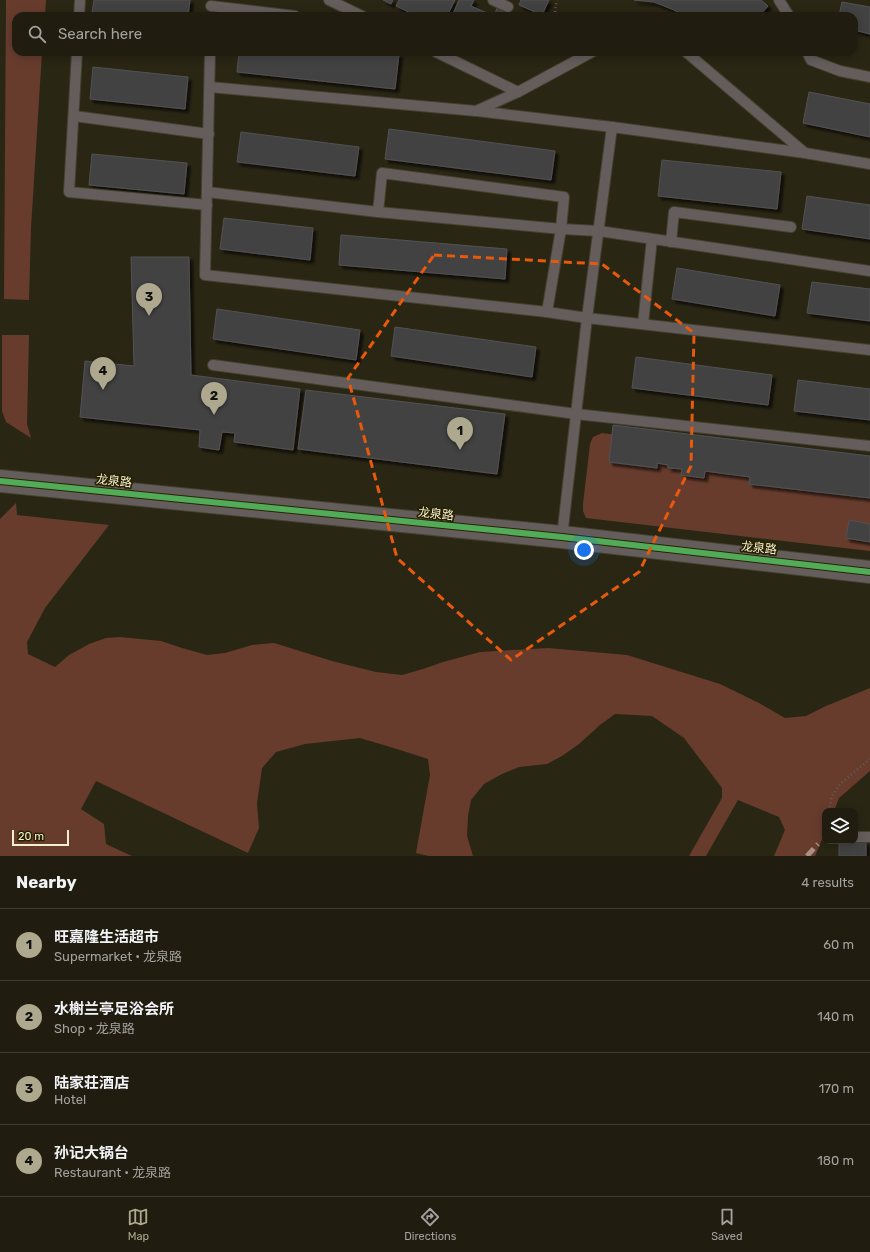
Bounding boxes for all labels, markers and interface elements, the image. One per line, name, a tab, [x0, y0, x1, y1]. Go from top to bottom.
search box	[12, 12, 858, 56]
icon: search	[26, 23, 48, 45]
text: Search here	[58, 25, 142, 43]
pin: 3	[136, 283, 162, 316]
pin: 4	[90, 357, 116, 390]
pin: 2	[201, 382, 227, 415]
pin: 1	[447, 417, 473, 450]
street label: 龙泉路	[95, 472, 133, 490]
street label: 龙泉路	[417, 505, 455, 523]
street label: 龙泉路	[740, 539, 778, 557]
your location	[574, 540, 594, 560]
map controls	[822, 808, 858, 844]
button: layers	[822, 808, 858, 844]
scale bar	[12, 828, 69, 847]
text: 20 m	[18, 830, 44, 843]
text: Nearby	[16, 872, 77, 892]
text: 4 results	[801, 875, 854, 890]
text: 旺嘉隆生活超市	[54, 928, 159, 946]
text: 1	[26, 937, 32, 952]
text: 60 m	[823, 937, 854, 952]
text: Supermarket · 龙泉路	[54, 949, 182, 964]
text: 水榭兰亭足浴会所	[54, 1000, 174, 1018]
text: 2	[25, 1009, 33, 1024]
text: 140 m	[817, 1009, 854, 1024]
text: Shop · 龙泉路	[54, 1021, 135, 1036]
text: 陆家荘酒店	[54, 1074, 129, 1092]
text: 3	[25, 1081, 33, 1096]
text: 170 m	[819, 1081, 854, 1096]
text: Hotel	[54, 1092, 86, 1107]
text: 孙记大锅台	[54, 1144, 129, 1162]
text: 4	[25, 1153, 33, 1168]
text: 180 m	[817, 1153, 854, 1168]
text: Restaurant · 龙泉路	[54, 1165, 171, 1180]
tab: Map	[127, 1206, 149, 1243]
tab: Directions	[404, 1206, 456, 1243]
tab: Saved	[711, 1206, 743, 1243]

